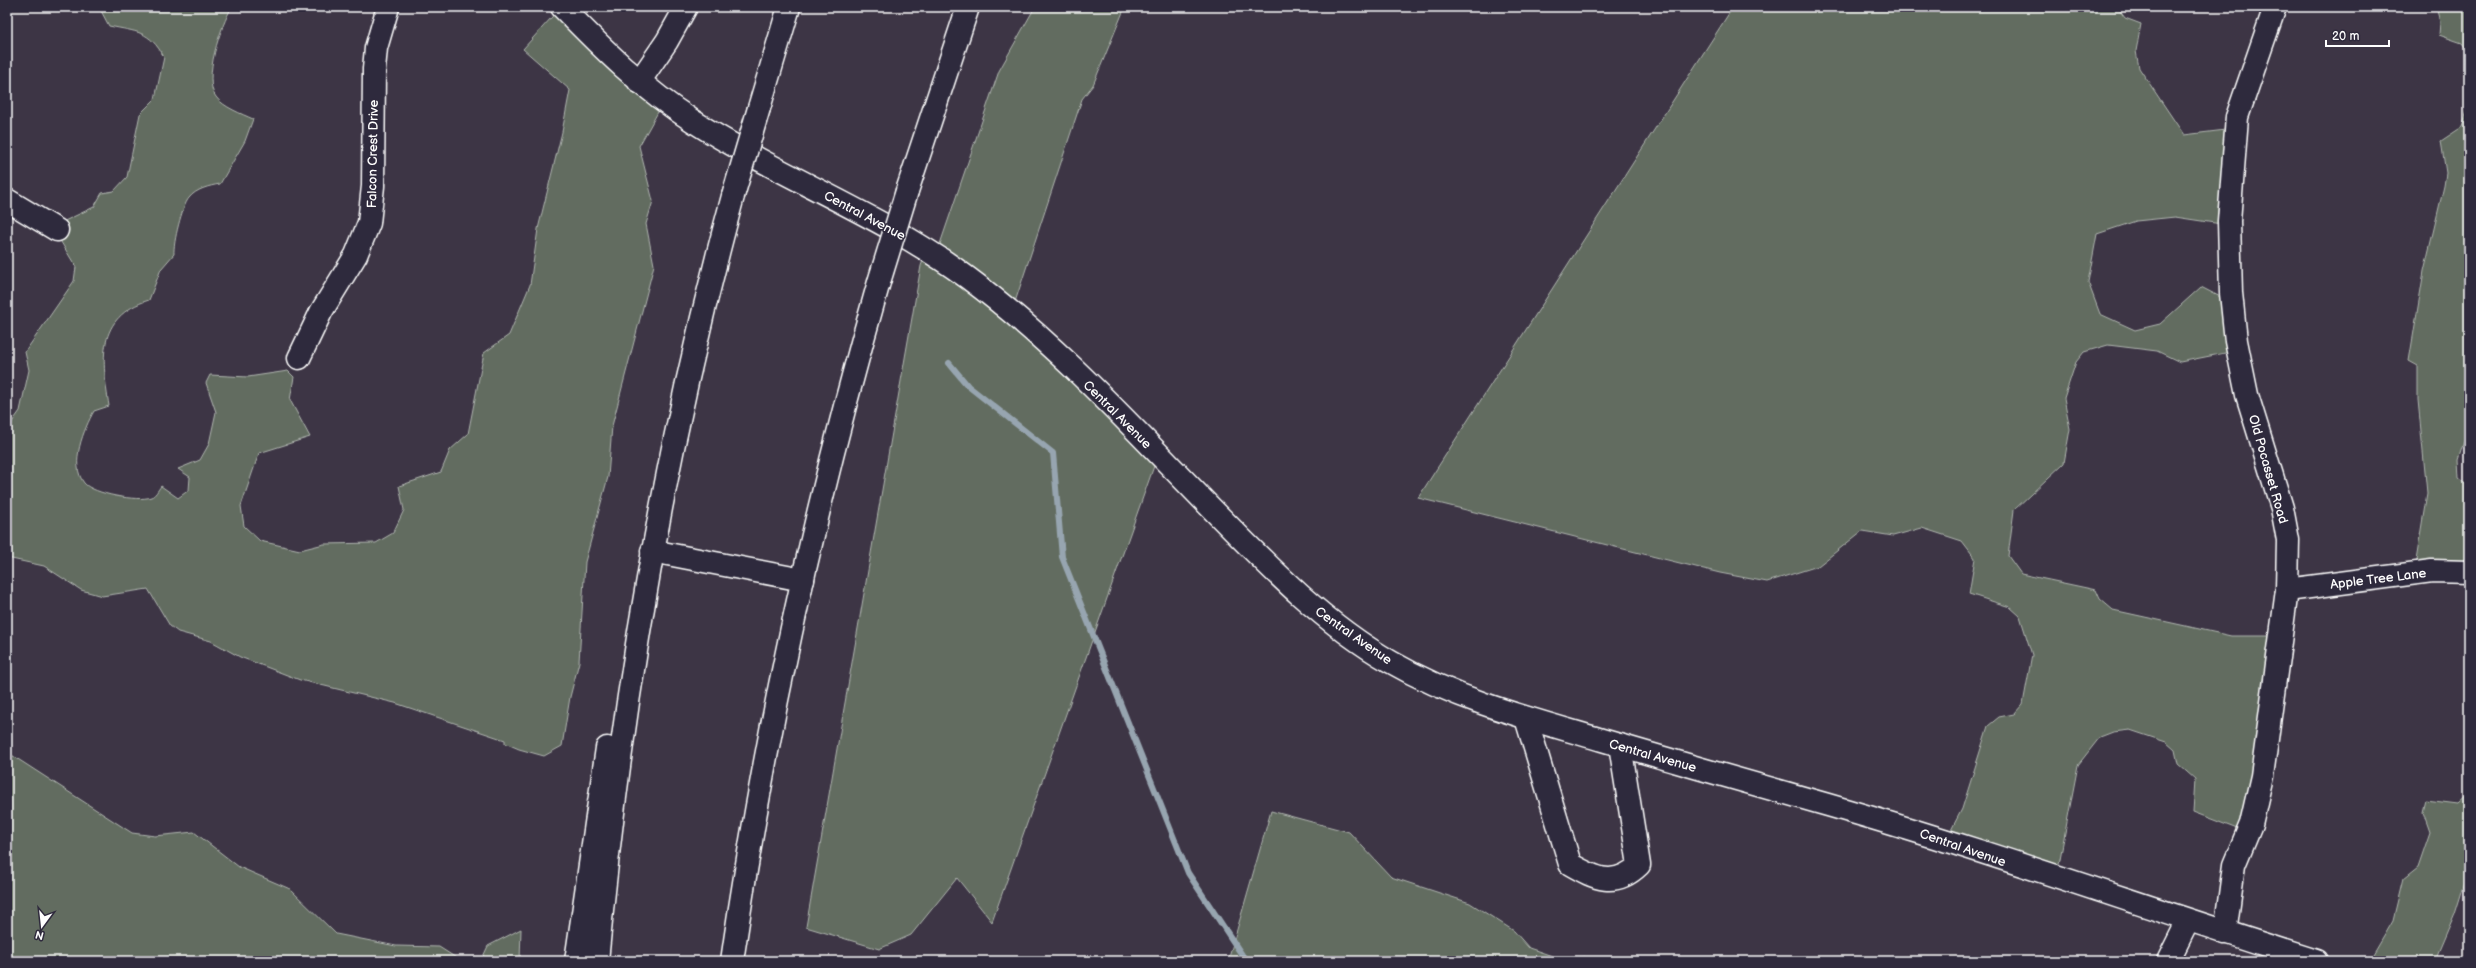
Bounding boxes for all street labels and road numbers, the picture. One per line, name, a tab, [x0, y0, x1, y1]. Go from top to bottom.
street label: Falcon Crest Drive	[364, 99, 382, 208]
street label: Central Avenue	[821, 188, 908, 244]
street label: Central Avenue	[1080, 377, 1155, 452]
street label: Old Pocasset Road	[2245, 413, 2291, 526]
street label: Apple Tree Lane	[2329, 565, 2427, 593]
street label: Central Avenue	[1312, 603, 1395, 668]
street label: Central Avenue	[1607, 736, 1699, 776]
street label: Central Avenue	[1917, 826, 2008, 870]

